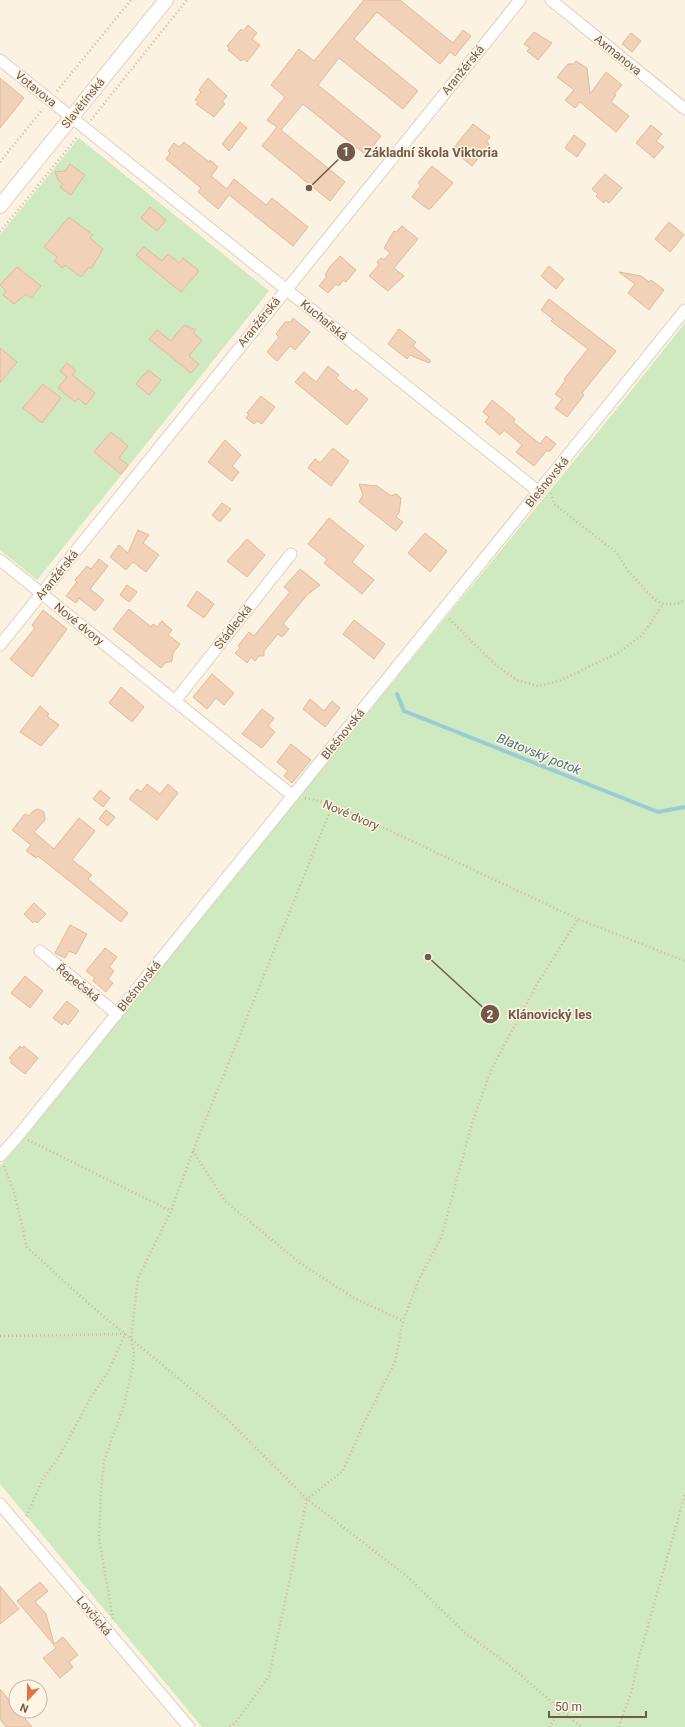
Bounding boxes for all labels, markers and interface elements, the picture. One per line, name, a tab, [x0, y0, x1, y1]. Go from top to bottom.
street label: Axmanova	[592, 32, 644, 78]
street label: Aranžérská	[439, 42, 487, 98]
street label: Votavova	[12, 68, 60, 110]
street label: Slavětínská	[58, 75, 108, 131]
callout: Základní škola Viktoria	[336, 140, 506, 165]
text: 1	[343, 145, 349, 159]
text: Základní škola Viktoria	[364, 145, 498, 160]
street label: Aranžérská	[235, 294, 283, 350]
street label: Kuchařská	[298, 297, 350, 343]
street label: Blešnovská	[522, 454, 572, 510]
street label: Aranžérská	[33, 547, 81, 603]
street label: Nové dvory	[51, 600, 107, 648]
street label: Stádlecká	[211, 602, 255, 652]
street label: Blešnovská	[318, 706, 368, 762]
water label: Blatovský potok	[495, 730, 584, 778]
street label: Nové dvory	[321, 797, 381, 833]
street label: Blešnovská	[114, 958, 164, 1014]
street label: Řepečská	[53, 960, 103, 1005]
callout: Klánovický les	[480, 1002, 600, 1027]
text: Klánovický les	[508, 1007, 592, 1022]
text: 2	[487, 1008, 494, 1022]
street label: Lovčická	[74, 1593, 114, 1639]
north arrow	[8, 1679, 48, 1719]
scale bar	[549, 1693, 646, 1719]
text: N	[18, 1700, 30, 1715]
text: 50 m	[555, 1700, 582, 1714]

